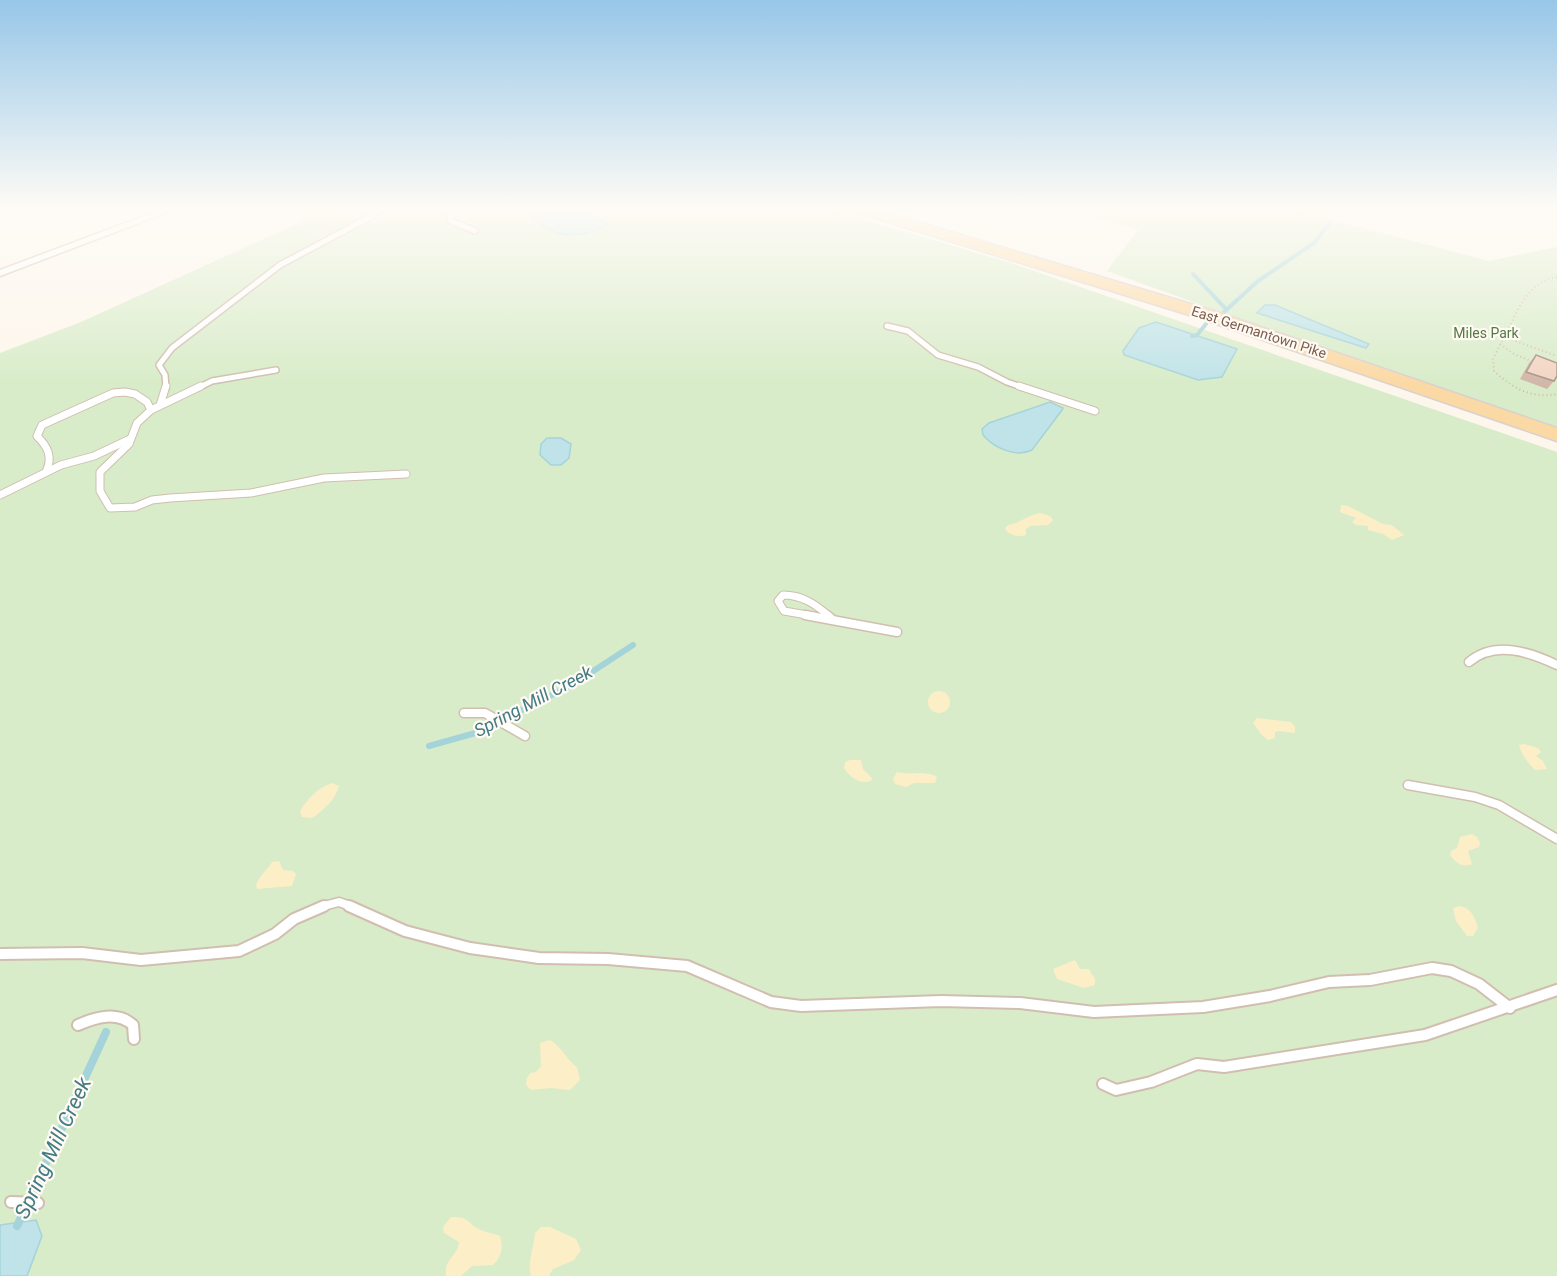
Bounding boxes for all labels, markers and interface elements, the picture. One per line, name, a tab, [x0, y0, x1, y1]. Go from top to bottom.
street label: East Germantown Pike	[1190, 303, 1328, 361]
park label: Miles Park	[1453, 325, 1520, 341]
water label: Spring Mill Creek	[470, 660, 597, 741]
water label: Spring Mill Creek	[10, 1073, 96, 1222]

